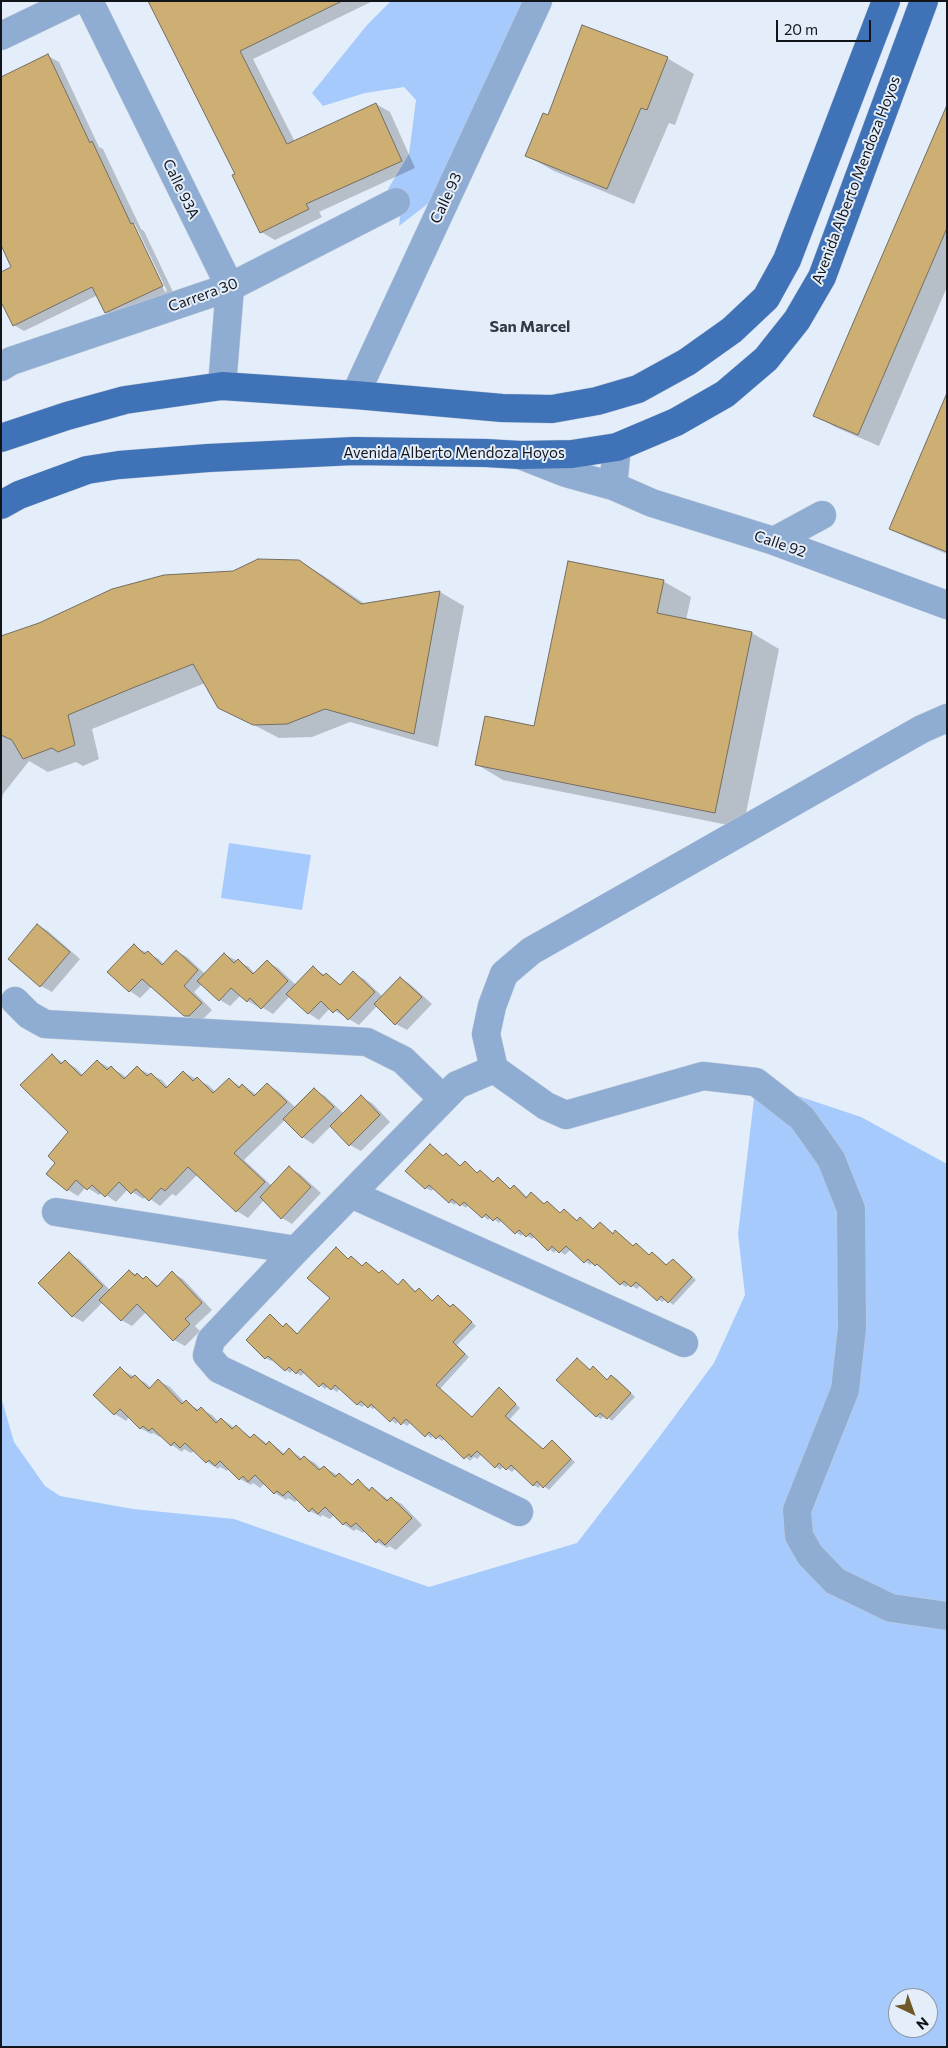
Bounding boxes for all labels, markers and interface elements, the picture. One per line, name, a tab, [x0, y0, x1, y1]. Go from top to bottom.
scale bar	[778, 10, 873, 42]
text: 20 m	[784, 20, 818, 38]
street label: Avenida Alberto Mendoza Hoyos	[808, 73, 904, 287]
street label: Calle 93A	[159, 156, 203, 222]
street label: Calle 93	[426, 170, 466, 226]
street label: Carrera 30	[166, 274, 240, 316]
district label: San Marcel	[490, 317, 570, 337]
street label: Avenida Alberto Mendoza Hoyos	[343, 444, 565, 462]
street label: Calle 92	[752, 527, 808, 561]
north arrow	[888, 1988, 938, 2038]
text: N	[913, 2014, 932, 2034]

